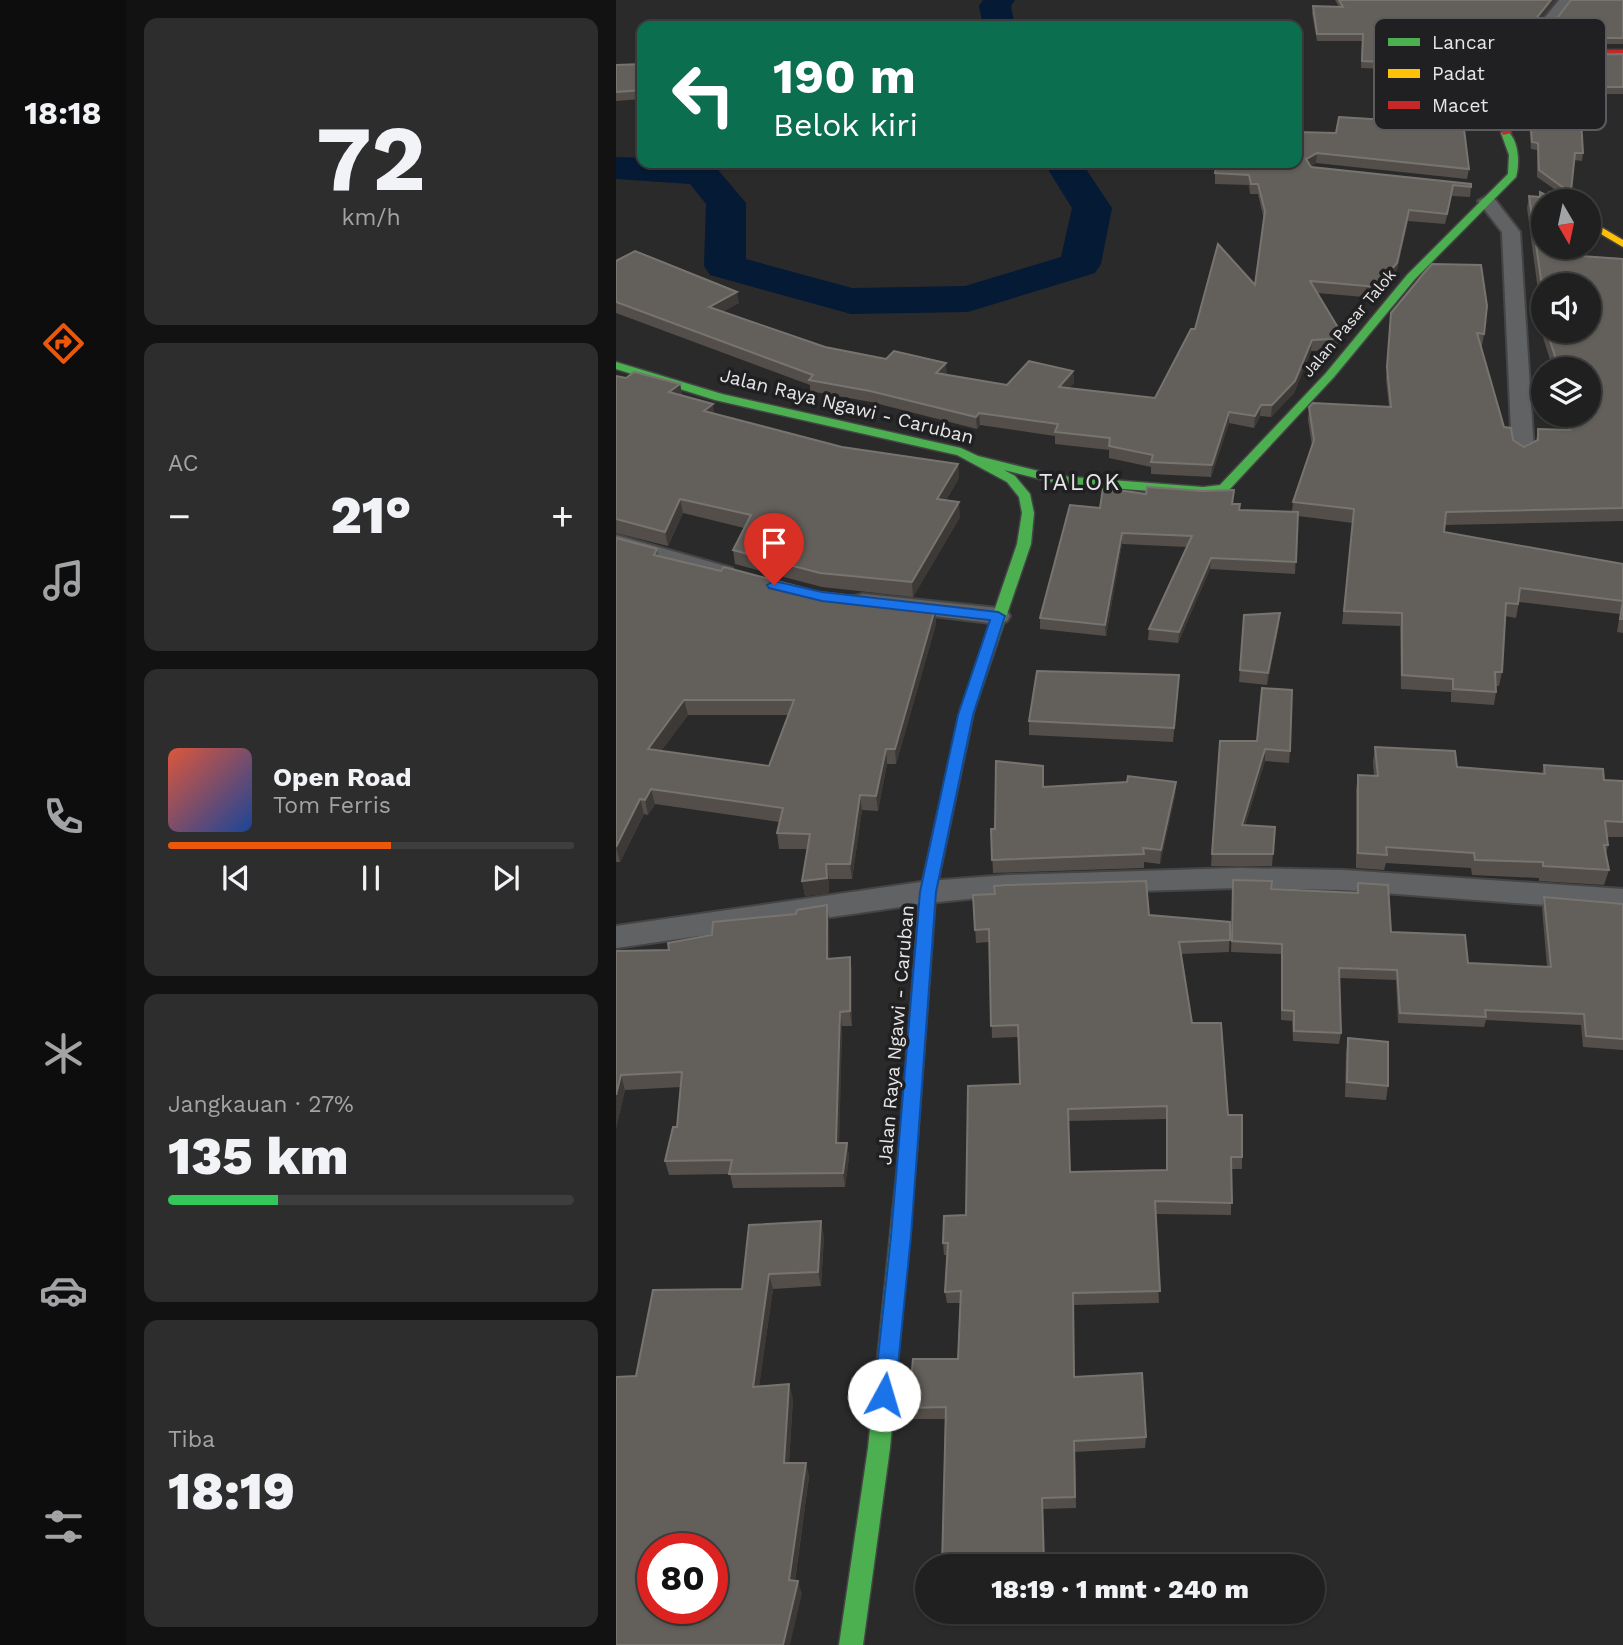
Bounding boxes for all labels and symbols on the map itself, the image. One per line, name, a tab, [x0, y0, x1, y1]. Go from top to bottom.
legend	[1374, 18, 1606, 130]
text: Lancar	[1432, 31, 1495, 54]
text: Padat	[1432, 62, 1485, 85]
text: Macet	[1432, 94, 1488, 117]
north arrow	[1531, 189, 1601, 259]
street label: Jalan Pasar Talok	[1298, 265, 1400, 381]
street label: Jalan Raya Ngawi - Caruban	[718, 363, 976, 449]
district label: TALOK	[1039, 469, 1121, 496]
pin	[744, 513, 804, 585]
street label: Jalan Raya Ngawi - Caruban	[873, 904, 919, 1166]
position arrow	[847, 1358, 921, 1432]
speed limit sign: 80	[637, 1533, 728, 1624]

